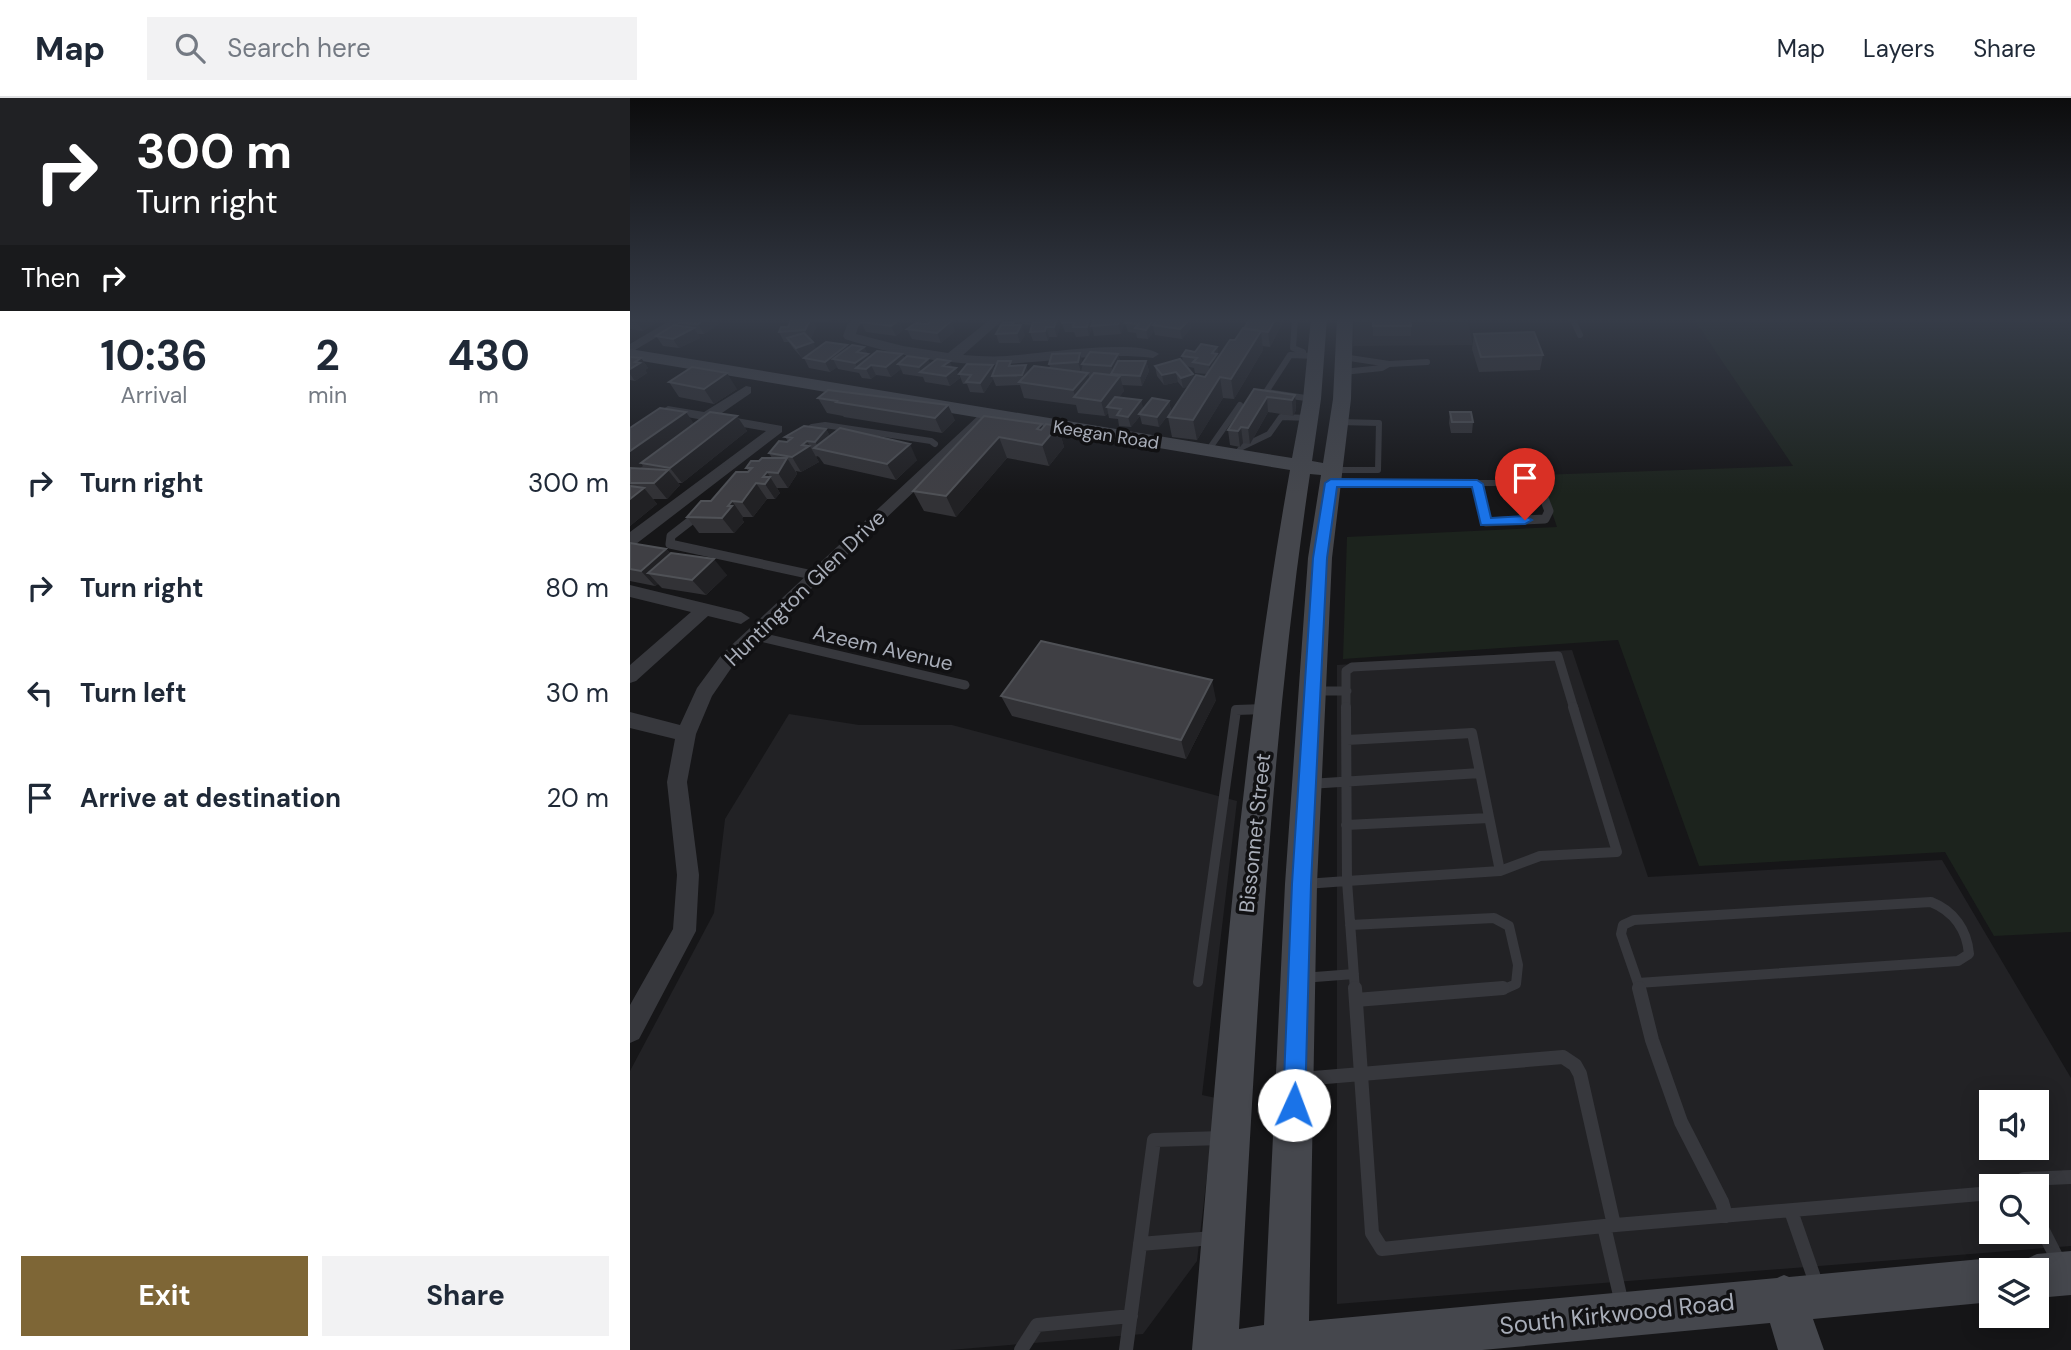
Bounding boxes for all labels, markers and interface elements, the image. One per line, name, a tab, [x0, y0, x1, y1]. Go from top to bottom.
search box	[147, 17, 637, 80]
text: Map	[35, 27, 105, 70]
icon: search	[171, 29, 209, 67]
text: Search here	[227, 31, 371, 65]
text: Map	[1777, 33, 1825, 64]
text: Layers	[1863, 33, 1935, 64]
text: Share	[1973, 33, 2036, 64]
text: 300 m	[136, 119, 292, 183]
icon: right	[21, 126, 112, 217]
text: Turn right	[136, 181, 278, 223]
icon: right	[94, 259, 132, 297]
text: Then	[21, 261, 80, 295]
text: 10:36	[100, 328, 208, 383]
text: 2	[316, 328, 340, 383]
text: 430	[448, 328, 530, 383]
text: Arrival	[121, 380, 188, 410]
text: min	[308, 380, 347, 410]
text: m	[478, 380, 499, 410]
street label: Keegan Road	[1051, 415, 1161, 455]
pin	[1495, 448, 1555, 520]
icon: arrive	[1506, 459, 1544, 497]
icon: right	[21, 464, 59, 502]
text: Turn right	[80, 466, 204, 500]
text: 300 m	[528, 466, 609, 500]
street label: Huntington Glen Drive	[719, 504, 892, 672]
icon: right	[21, 569, 59, 607]
text: Turn right	[80, 571, 204, 605]
text: 80 m	[545, 571, 609, 605]
street label: Azeem Avenue	[810, 618, 956, 678]
icon: left	[21, 674, 59, 712]
text: Turn left	[80, 676, 187, 710]
text: 30 m	[546, 676, 609, 710]
street label: Bissonnet Street	[1233, 752, 1277, 914]
icon: arrive	[21, 779, 59, 817]
text: Arrive at destination	[80, 781, 341, 815]
text: 20 m	[546, 781, 609, 815]
position arrow	[1257, 1068, 1331, 1142]
map controls	[1979, 1090, 2049, 1328]
button: sound	[1979, 1090, 2049, 1160]
button: search	[1979, 1174, 2049, 1244]
button: Exit	[21, 1256, 308, 1336]
button: Share	[322, 1256, 609, 1336]
button: layers	[1979, 1258, 2049, 1328]
street label: South Kirkwood Road	[1498, 1286, 1736, 1341]

